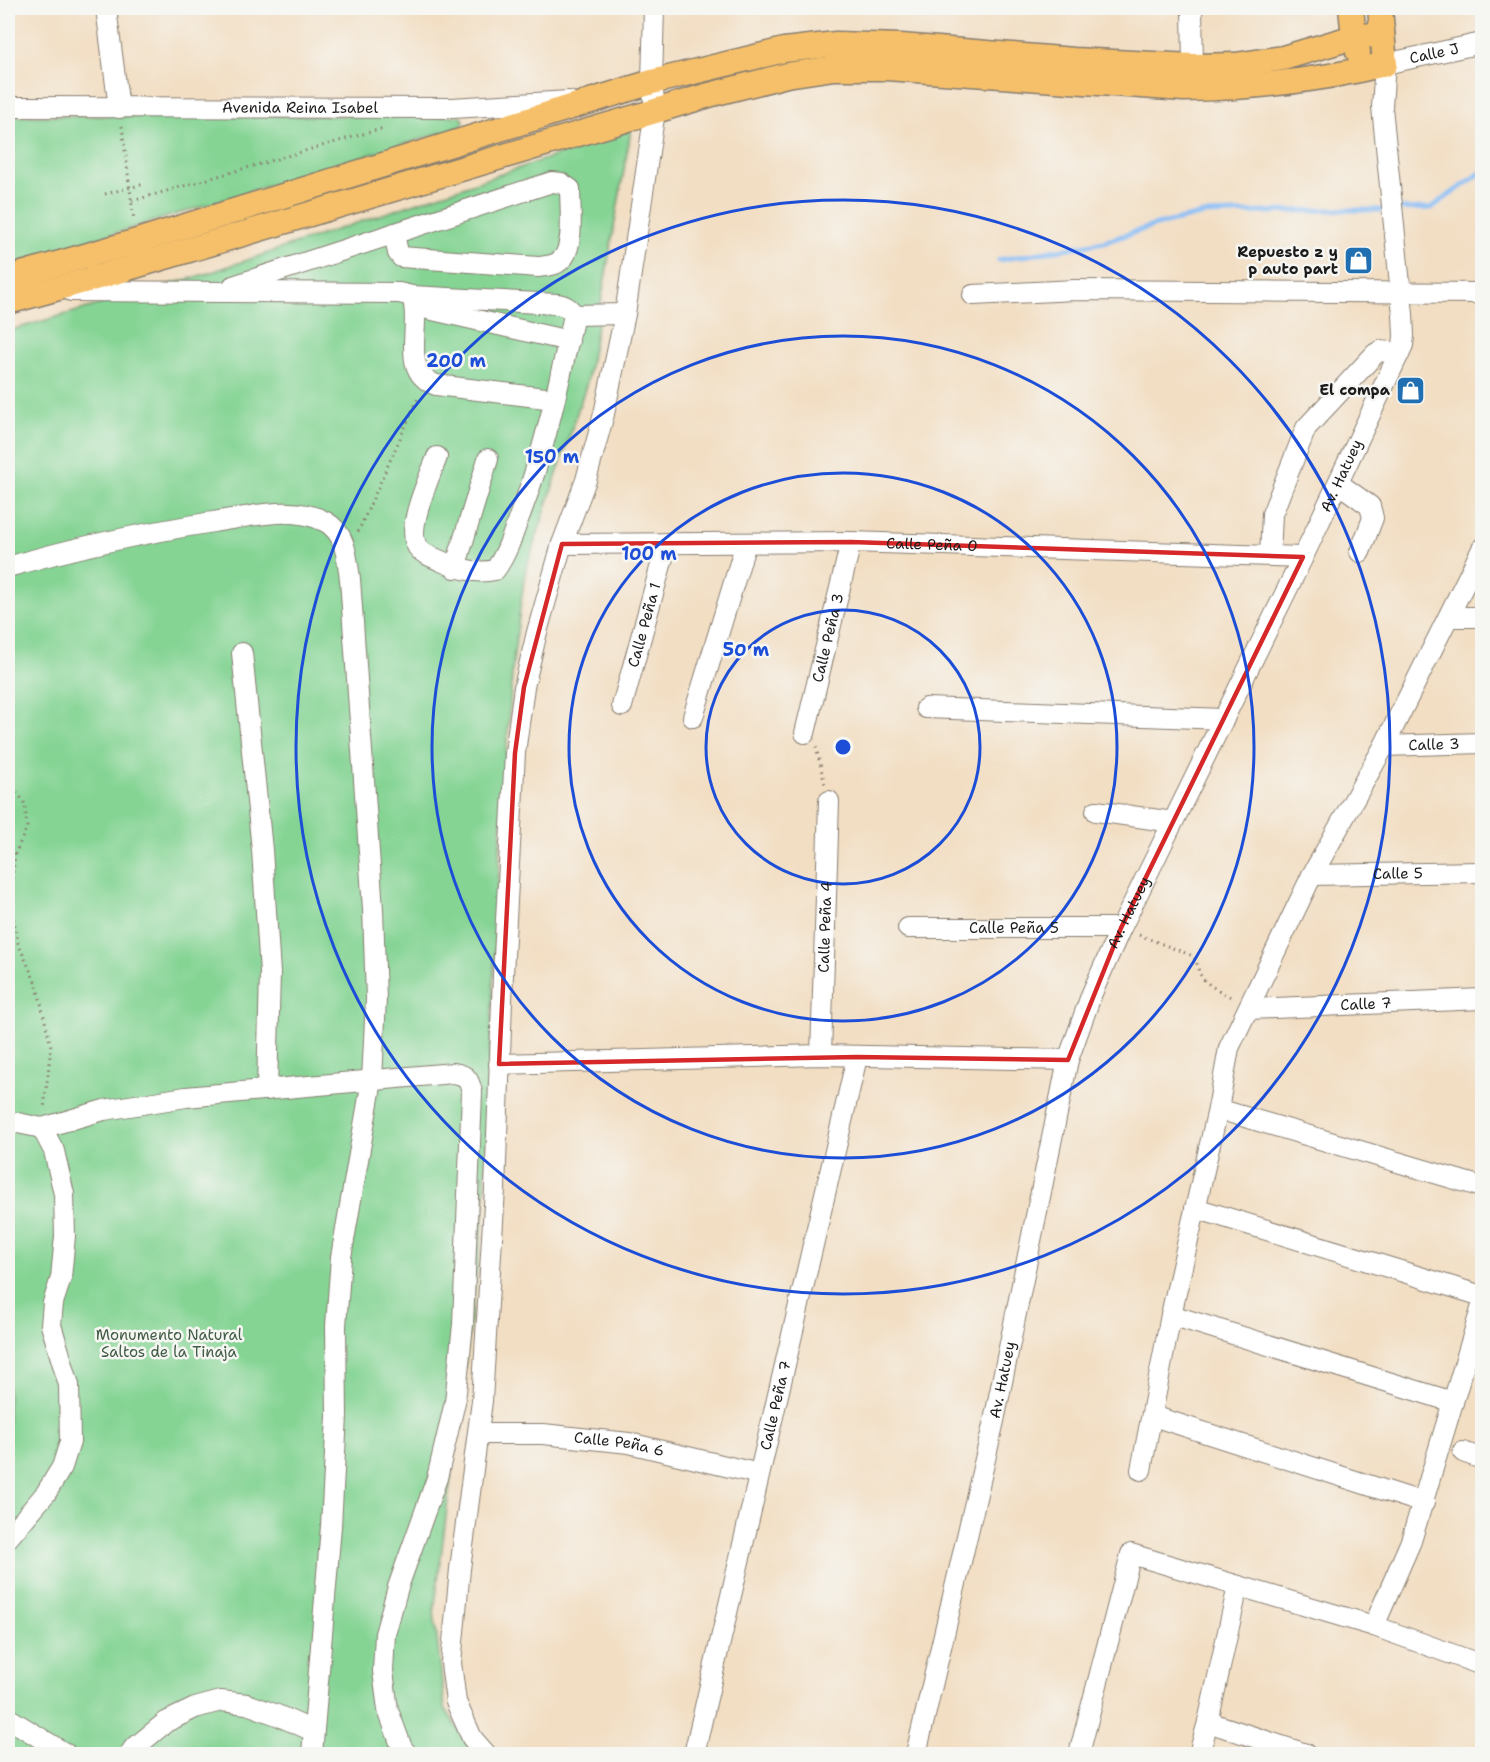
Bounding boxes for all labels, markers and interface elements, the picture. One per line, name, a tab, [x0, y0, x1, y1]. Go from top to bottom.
street label: Calle J	[1408, 38, 1461, 68]
street label: Avenida Reina Isabel	[222, 97, 379, 118]
place label: Repuesto z y p auto part	[1237, 242, 1338, 279]
shop icon: Repuesto z y p auto part	[1343, 245, 1375, 277]
text: 200 m	[426, 349, 487, 373]
shop icon: El compa	[1395, 374, 1427, 406]
place label: El compa	[1319, 380, 1391, 400]
street label: Av. Hatuey	[1316, 436, 1367, 515]
text: 150 m	[525, 445, 580, 469]
street label: Calle Peña 0	[886, 533, 978, 556]
text: 100 m	[621, 542, 677, 566]
street label: Calle Peña 1	[623, 580, 666, 670]
street label: Calle Peña 3	[808, 591, 848, 684]
text: 50 m	[723, 638, 770, 662]
street label: Calle 3	[1408, 734, 1460, 755]
centre of rings	[833, 737, 853, 757]
street label: Calle 5	[1373, 863, 1423, 884]
street label: Av. Hatuey	[1103, 873, 1155, 952]
street label: Calle Peña 4	[814, 881, 836, 973]
street label: Calle Peña 5	[969, 918, 1059, 938]
street label: Calle 7	[1340, 993, 1392, 1015]
park label: Monumento Natural Saltos de la Tinaja	[96, 1325, 243, 1362]
street label: Av. Hatuey	[985, 1340, 1020, 1420]
street label: Calle Peña 7	[755, 1359, 796, 1452]
street label: Calle Peña 6	[573, 1427, 667, 1461]

